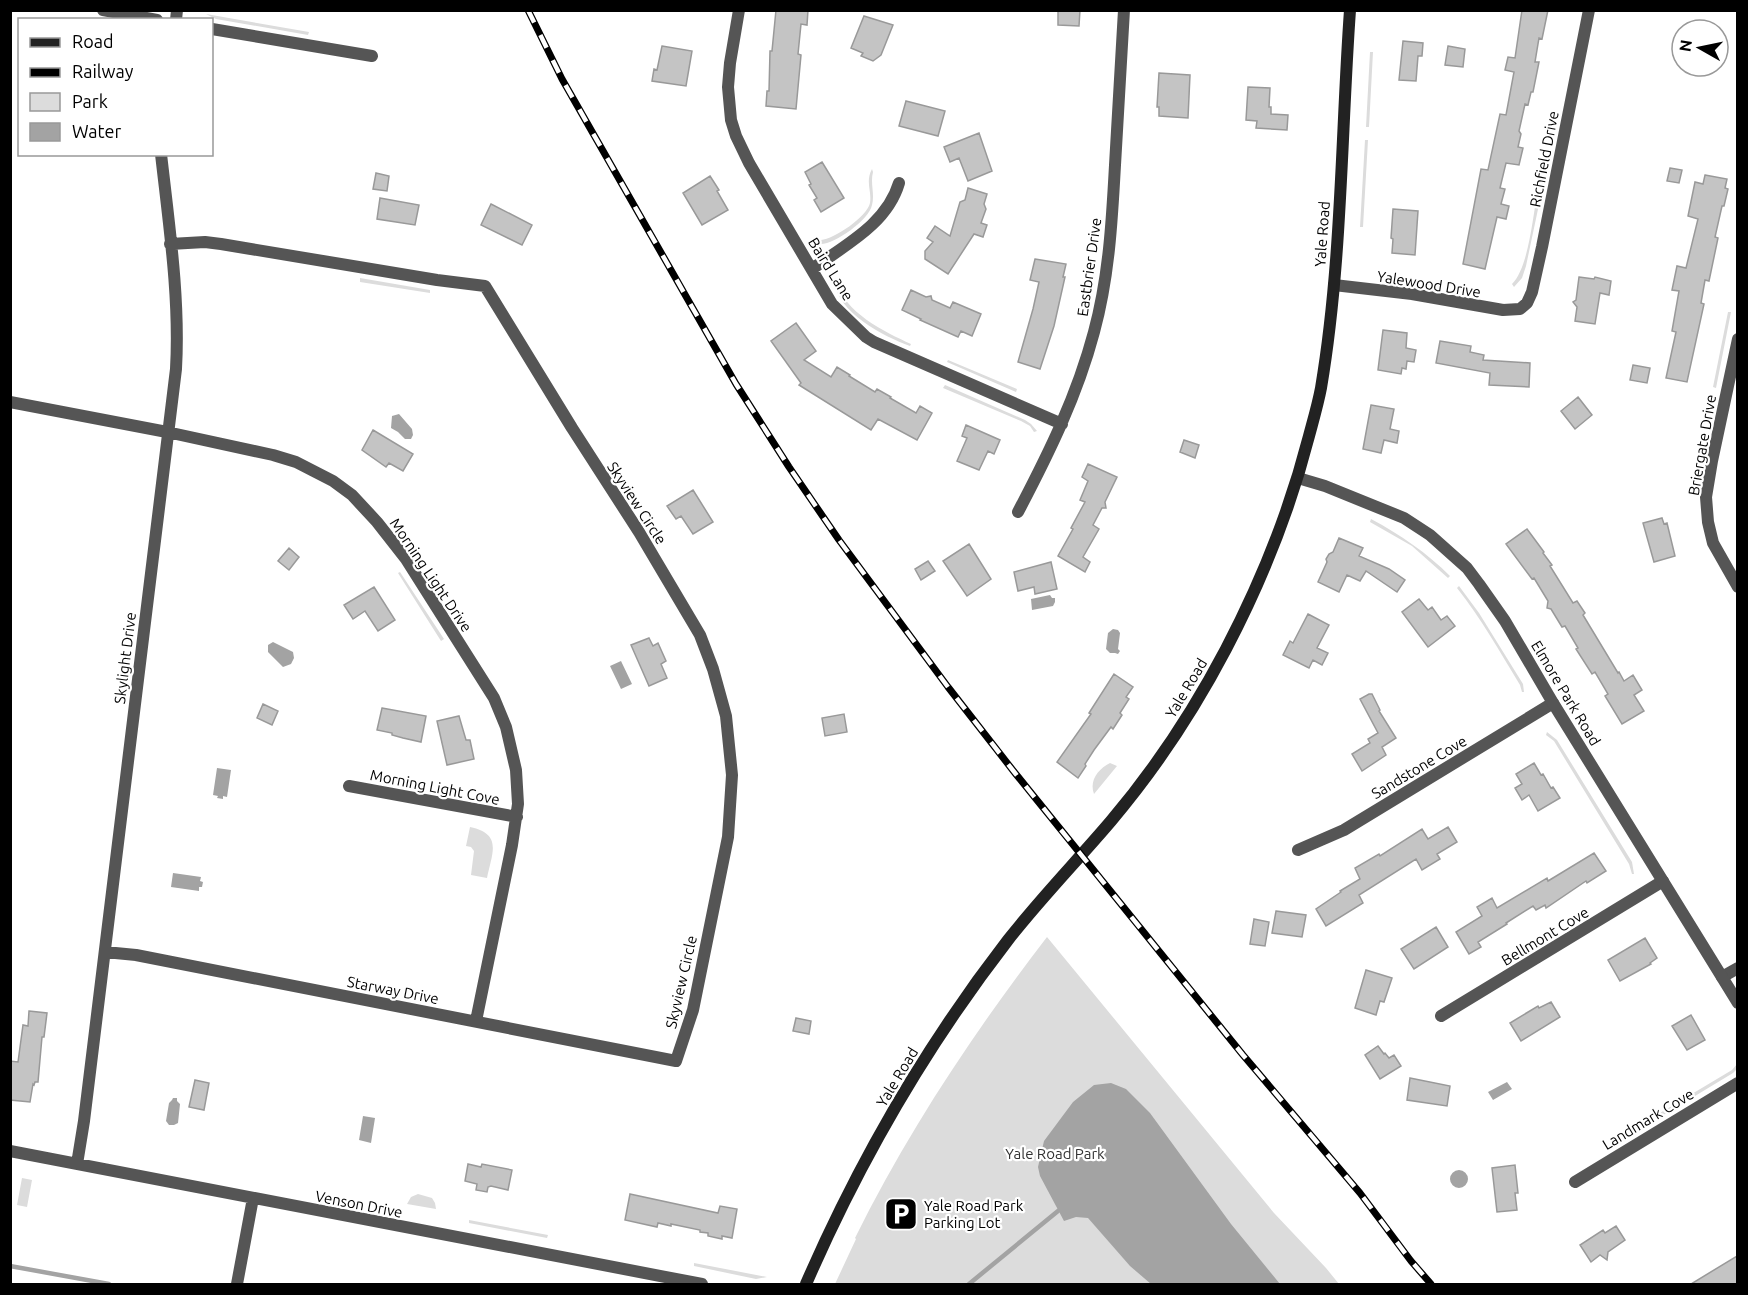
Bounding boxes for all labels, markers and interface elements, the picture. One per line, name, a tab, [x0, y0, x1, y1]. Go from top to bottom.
legend	[18, 18, 213, 156]
north arrow	[1670, 18, 1730, 78]
text: Road	[72, 31, 114, 51]
text: N	[1675, 38, 1695, 53]
text: Railway	[72, 61, 134, 81]
text: Park	[72, 91, 108, 111]
street label: Richfield Drive	[1526, 109, 1562, 209]
text: Water	[72, 121, 122, 141]
street label: Yale Road	[1311, 200, 1333, 268]
street label: Eastbrier Drive	[1074, 217, 1104, 317]
street label: Baird Lane	[805, 234, 857, 304]
street label: Yalewood Drive	[1376, 267, 1482, 301]
street label: Briergate Drive	[1685, 393, 1719, 497]
street label: Skyview Circle	[604, 459, 670, 547]
street label: Morning Light Drive	[387, 515, 475, 635]
street label: Skylight Drive	[111, 611, 139, 705]
street label: Elmore Park Road	[1528, 638, 1604, 748]
street label: Yale Road	[1162, 655, 1210, 721]
street label: Sandstone Cove	[1368, 732, 1470, 802]
street label: Morning Light Cove	[369, 766, 501, 808]
street label: Bellmont Cove	[1498, 903, 1592, 969]
street label: Skyview Circle	[662, 934, 700, 1030]
street label: Starway Drive	[346, 973, 440, 1007]
street label: Yale Road	[873, 1044, 921, 1110]
street label: Landmark Cove	[1599, 1085, 1697, 1153]
park label: Yale Road Park	[1005, 1145, 1105, 1162]
street label: Venson Drive	[314, 1187, 404, 1221]
parking icon: Yale Road Park Parking Lot	[883, 1196, 919, 1232]
place label: Yale Road Park Parking Lot	[924, 1197, 1024, 1231]

